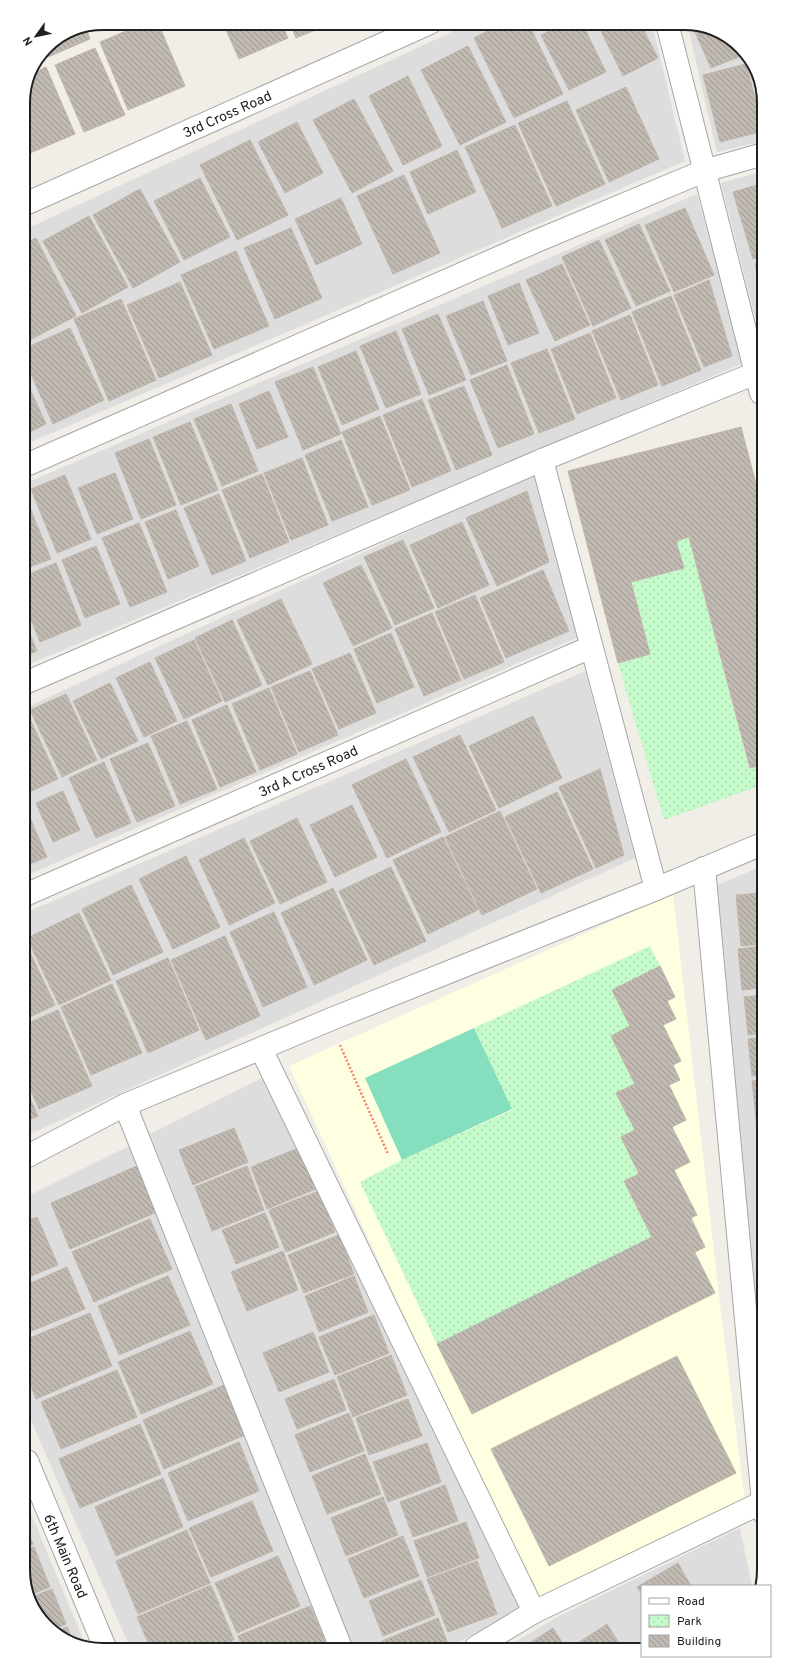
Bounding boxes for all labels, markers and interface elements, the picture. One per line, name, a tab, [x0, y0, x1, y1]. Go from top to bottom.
north arrow	[16, 16, 56, 56]
text: N	[20, 34, 36, 48]
street label: 3rd Cross Road	[181, 88, 275, 143]
street label: 3rd A Cross Road	[256, 743, 361, 802]
street label: 6th Main Road	[39, 1512, 90, 1601]
legend	[641, 1585, 771, 1657]
text: Road	[677, 1594, 705, 1610]
text: Park	[677, 1614, 702, 1630]
text: Building	[677, 1634, 721, 1650]

